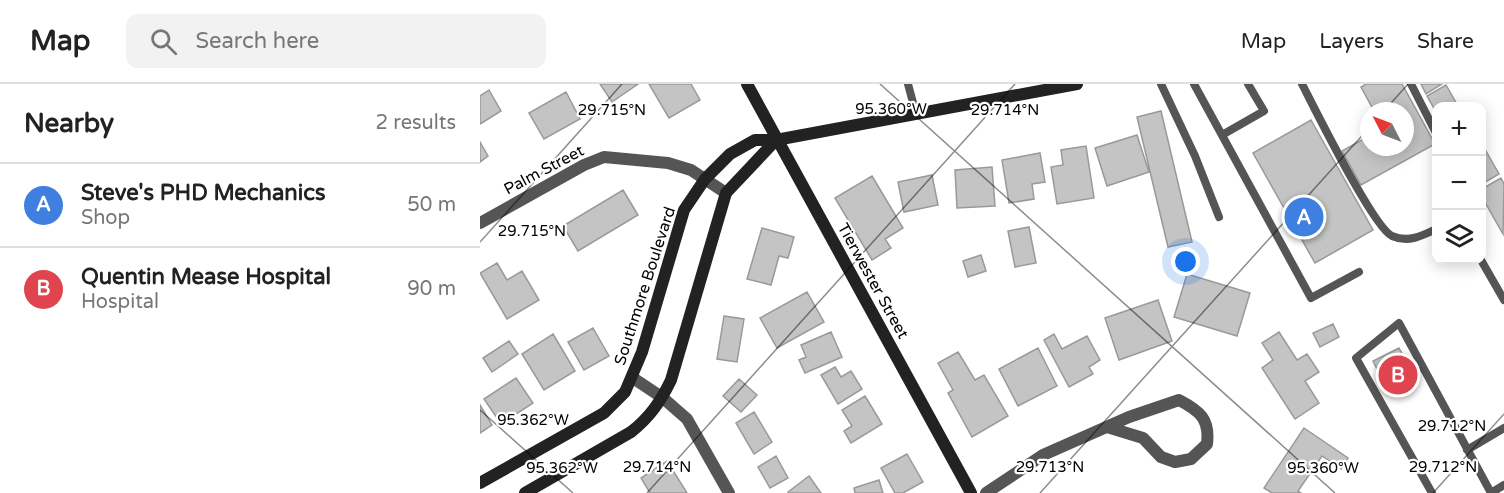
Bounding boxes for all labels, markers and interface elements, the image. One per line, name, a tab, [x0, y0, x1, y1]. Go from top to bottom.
search box	[126, 14, 546, 68]
text: Map	[30, 24, 90, 58]
icon: search	[147, 25, 180, 58]
text: Search here	[195, 28, 319, 54]
text: Map	[1241, 29, 1286, 54]
text: Layers	[1319, 29, 1384, 54]
text: Share	[1417, 29, 1474, 54]
text: 95.360°W	[855, 100, 927, 118]
text: 29.715°N	[578, 101, 646, 119]
text: 29.714°N	[971, 101, 1039, 119]
north arrow	[1360, 102, 1414, 156]
map controls	[1432, 102, 1486, 264]
button: +	[1432, 102, 1486, 156]
text: Nearby	[24, 108, 114, 139]
text: 2 results	[376, 111, 456, 135]
street label: Palm Street	[501, 141, 587, 199]
button: −	[1432, 156, 1486, 210]
text: Steve's PHD Mechanics	[81, 180, 325, 206]
text: A	[36, 193, 51, 217]
text: 50 m	[407, 193, 456, 217]
pin: A	[1284, 194, 1324, 240]
street label: Southmore Boulevard	[610, 204, 680, 368]
text: Shop	[81, 206, 130, 230]
button: layers	[1432, 210, 1486, 264]
street label: Tierwester Street	[833, 220, 913, 342]
text: 29.715°N	[498, 222, 566, 240]
your location	[1171, 247, 1200, 276]
text: Quentin Mease Hospital	[81, 264, 331, 290]
text: B	[37, 277, 50, 301]
text: 90 m	[407, 277, 456, 301]
text: Hospital	[81, 290, 159, 314]
pin: B	[1378, 352, 1418, 398]
text: 95.362°W	[497, 411, 569, 429]
text: 29.712°N	[1418, 417, 1486, 435]
text: 29.714°N	[623, 458, 691, 476]
text: 29.713°N	[1016, 458, 1084, 476]
text: 29.712°N	[1409, 458, 1477, 476]
text: 95.362°W	[526, 459, 598, 477]
text: 95.360°W	[1287, 459, 1359, 477]

